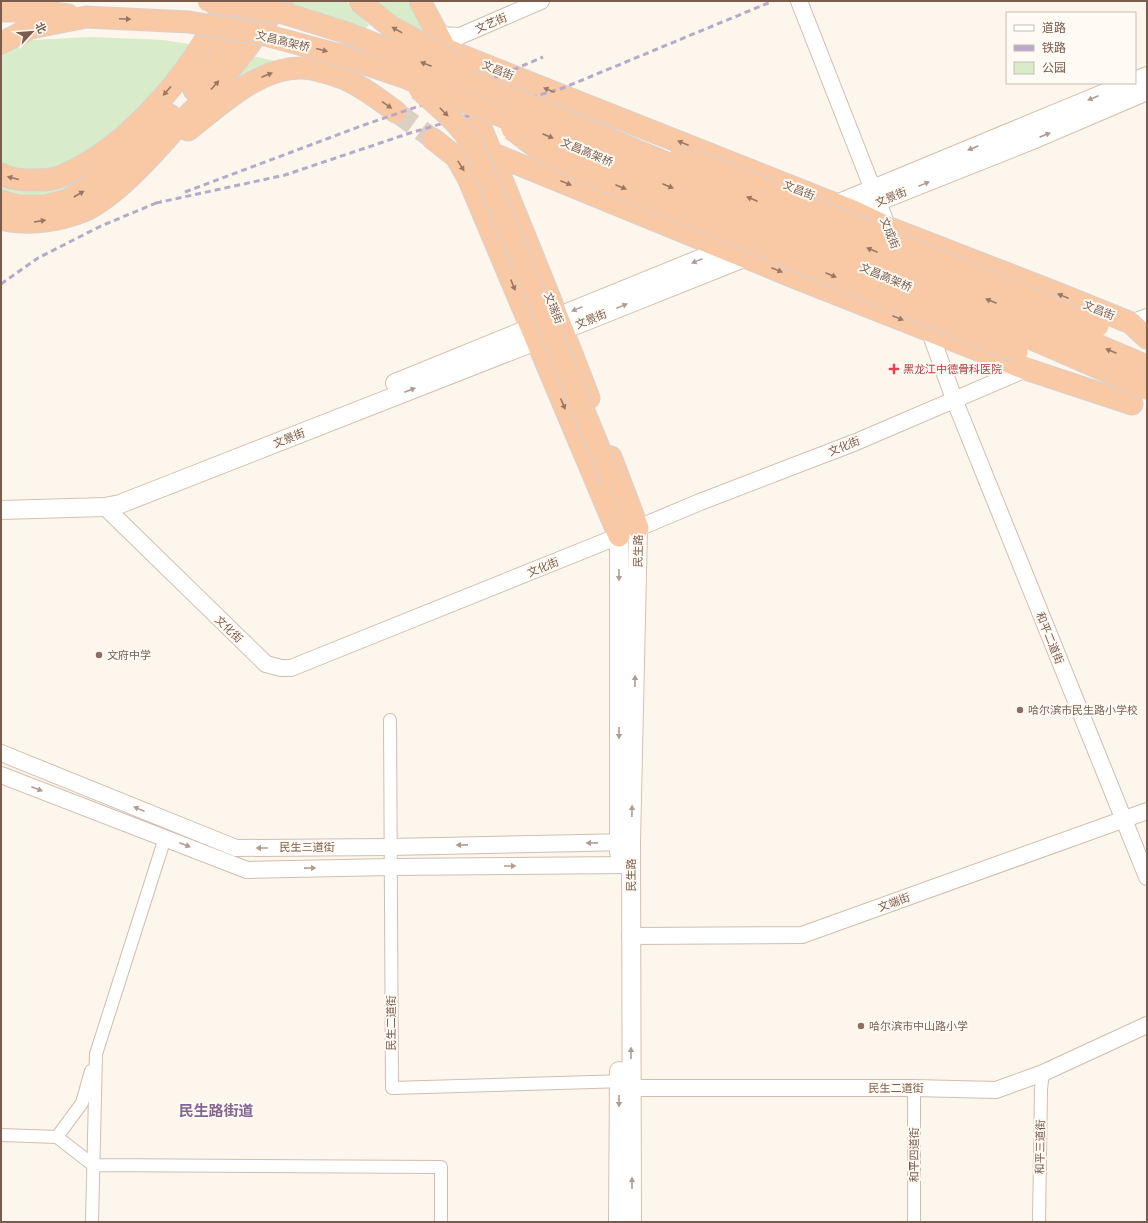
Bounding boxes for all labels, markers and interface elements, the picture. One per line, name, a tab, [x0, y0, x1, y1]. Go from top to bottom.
street label: 文艺街	[473, 10, 509, 36]
north arrow	[12, 12, 52, 52]
legend	[1006, 12, 1136, 84]
one-way arrow	[119, 15, 131, 22]
text: 北	[32, 20, 50, 36]
text: 道路	[1042, 20, 1066, 35]
one-way arrow	[391, 26, 403, 33]
street label: 文昌高架桥	[255, 28, 311, 54]
text: 铁路	[1042, 40, 1066, 55]
one-way arrow	[316, 48, 328, 54]
street label: 文昌街	[480, 57, 516, 83]
one-way arrow	[420, 60, 432, 66]
text: 公园	[1042, 60, 1066, 75]
one-way arrow	[262, 72, 274, 78]
one-way arrow	[211, 80, 220, 91]
one-way arrow	[163, 86, 172, 96]
one-way arrow	[543, 87, 554, 93]
one-way arrow	[1088, 95, 1099, 101]
one-way arrow	[381, 102, 393, 109]
one-way arrow	[439, 107, 449, 117]
one-way arrow	[1039, 132, 1050, 138]
one-way arrow	[543, 133, 555, 139]
street label: 文昌高架桥	[559, 135, 615, 169]
one-way arrow	[676, 140, 688, 146]
one-way arrow	[968, 145, 979, 151]
one-way arrow	[457, 161, 465, 171]
one-way arrow	[7, 175, 19, 181]
street label: 文昌街	[781, 177, 817, 203]
one-way arrow	[561, 180, 573, 186]
one-way arrow	[919, 180, 931, 186]
one-way arrow	[663, 183, 674, 189]
one-way arrow	[615, 184, 627, 190]
street label: 文景街	[873, 184, 909, 210]
one-way arrow	[73, 190, 85, 197]
one-way arrow	[745, 196, 757, 202]
street label: 文成街	[877, 215, 903, 251]
one-way arrow	[33, 218, 46, 224]
one-way arrow	[866, 247, 877, 253]
one-way arrow	[691, 258, 703, 264]
street label: 文昌高架桥	[858, 260, 914, 294]
one-way arrow	[771, 267, 783, 273]
one-way arrow	[826, 272, 837, 278]
one-way arrow	[510, 279, 516, 290]
street label: 文瑞街	[541, 290, 567, 326]
one-way arrow	[1057, 292, 1069, 298]
one-way arrow	[985, 297, 997, 303]
street label: 文昌街	[1081, 297, 1117, 323]
one-way arrow	[617, 303, 629, 309]
street label: 文景街	[573, 306, 609, 332]
one-way arrow	[570, 307, 582, 313]
one-way arrow	[892, 315, 904, 321]
one-way arrow	[1106, 348, 1117, 354]
place label: 黑龙江中德骨科医院	[903, 362, 1002, 376]
marker: 黑龙江中德骨科医院	[888, 363, 900, 375]
one-way arrow	[405, 387, 417, 393]
one-way arrow	[560, 399, 566, 410]
street label: 文景街	[271, 426, 307, 450]
street label: 文化街	[826, 433, 862, 459]
street label: 民生路	[631, 534, 645, 568]
street label: 文化街	[525, 554, 561, 580]
one-way arrow	[616, 569, 622, 582]
street label: 和平二道街	[1033, 610, 1067, 666]
street label: 文化街	[212, 613, 246, 645]
place label: 文府中学	[107, 648, 151, 662]
marker: 文府中学	[94, 650, 104, 660]
one-way arrow	[631, 675, 638, 687]
place label: 哈尔滨市民生路小学校	[1028, 703, 1138, 717]
marker: 哈尔滨市民生路小学校	[1015, 705, 1025, 715]
one-way arrow	[616, 727, 622, 740]
one-way arrow	[32, 786, 44, 792]
one-way arrow	[628, 805, 635, 817]
one-way arrow	[134, 806, 145, 812]
street label: 民生三道街	[280, 840, 335, 854]
one-way arrow	[585, 840, 598, 846]
one-way arrow	[456, 842, 468, 849]
one-way arrow	[179, 843, 191, 849]
one-way arrow	[255, 845, 268, 851]
street label: 民生路	[624, 859, 638, 892]
one-way arrow	[504, 863, 517, 869]
one-way arrow	[304, 865, 316, 872]
street label: 文端街	[876, 890, 912, 914]
street label: 民生二道街	[384, 996, 398, 1051]
place label: 哈尔滨市中山路小学	[869, 1019, 968, 1033]
marker: 哈尔滨市中山路小学	[856, 1021, 866, 1031]
one-way arrow	[628, 1046, 634, 1059]
street label: 民生二道街	[869, 1081, 924, 1095]
one-way arrow	[616, 1095, 622, 1108]
district label: 民生路街道	[178, 1101, 254, 1120]
street label: 和平三道街	[1033, 1119, 1047, 1175]
street label: 和平四道街	[907, 1128, 921, 1183]
one-way arrow	[629, 1176, 635, 1189]

